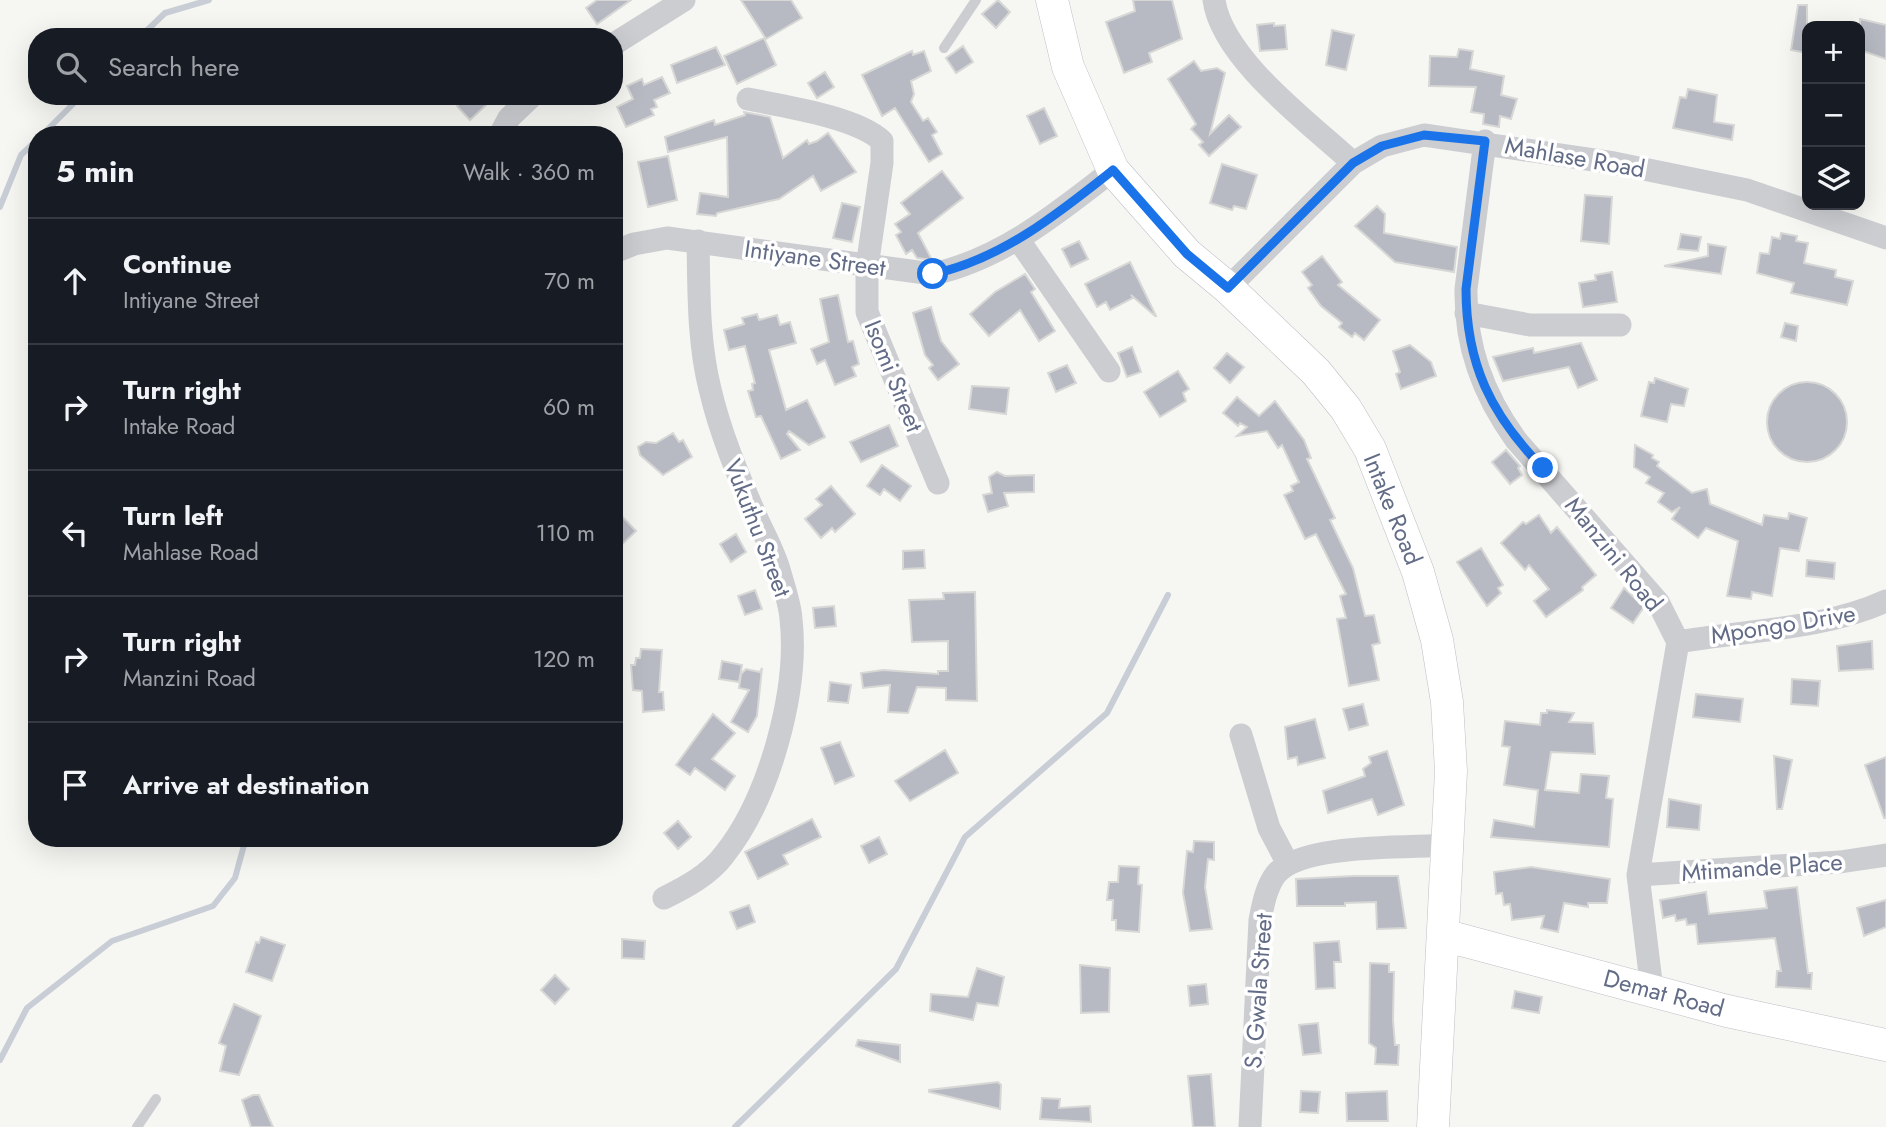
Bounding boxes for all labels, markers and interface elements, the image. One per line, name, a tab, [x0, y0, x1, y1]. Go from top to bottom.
map controls	[1802, 21, 1865, 210]
button: +	[1802, 21, 1865, 84]
search box	[28, 28, 623, 105]
icon: search	[52, 48, 90, 86]
text: Search here	[108, 48, 240, 86]
button: −	[1802, 84, 1865, 147]
street label: Mahlase Road	[1502, 127, 1648, 187]
button: layers	[1802, 147, 1865, 210]
text: 5 min	[56, 150, 134, 193]
text: Walk · 360 m	[463, 155, 595, 189]
street label: Intiyane Street	[742, 231, 888, 285]
text: Continue	[123, 245, 232, 283]
route start	[917, 258, 948, 289]
icon: ahead	[56, 262, 94, 300]
text: 70 m	[544, 264, 595, 298]
text: Intiyane Street	[123, 283, 259, 317]
street label: Isomi Street	[856, 315, 932, 438]
text: Turn right	[123, 371, 241, 409]
icon: right	[56, 388, 94, 426]
text: 60 m	[543, 390, 595, 424]
text: Intake Road	[123, 409, 235, 443]
street label: Intake Road	[1355, 448, 1431, 570]
route end	[1527, 452, 1558, 483]
street label: Vukuthu Street	[716, 454, 800, 602]
street label: Manzini Road	[1557, 489, 1671, 619]
text: Turn left	[123, 497, 223, 535]
icon: left	[56, 514, 94, 552]
text: 110 m	[536, 516, 595, 550]
text: Mahlase Road	[123, 535, 259, 569]
street label: Mpongo Drive	[1708, 595, 1858, 653]
text: Turn right	[123, 623, 241, 661]
icon: right	[56, 640, 94, 678]
text: 120 m	[533, 642, 595, 676]
text: Manzini Road	[123, 661, 256, 695]
icon: arrive	[56, 766, 94, 804]
text: Arrive at destination	[123, 766, 370, 804]
street label: Mtimande Place	[1680, 844, 1844, 890]
street label: S. Gwala Street	[1235, 912, 1281, 1070]
street label: Demat Road	[1600, 960, 1728, 1026]

